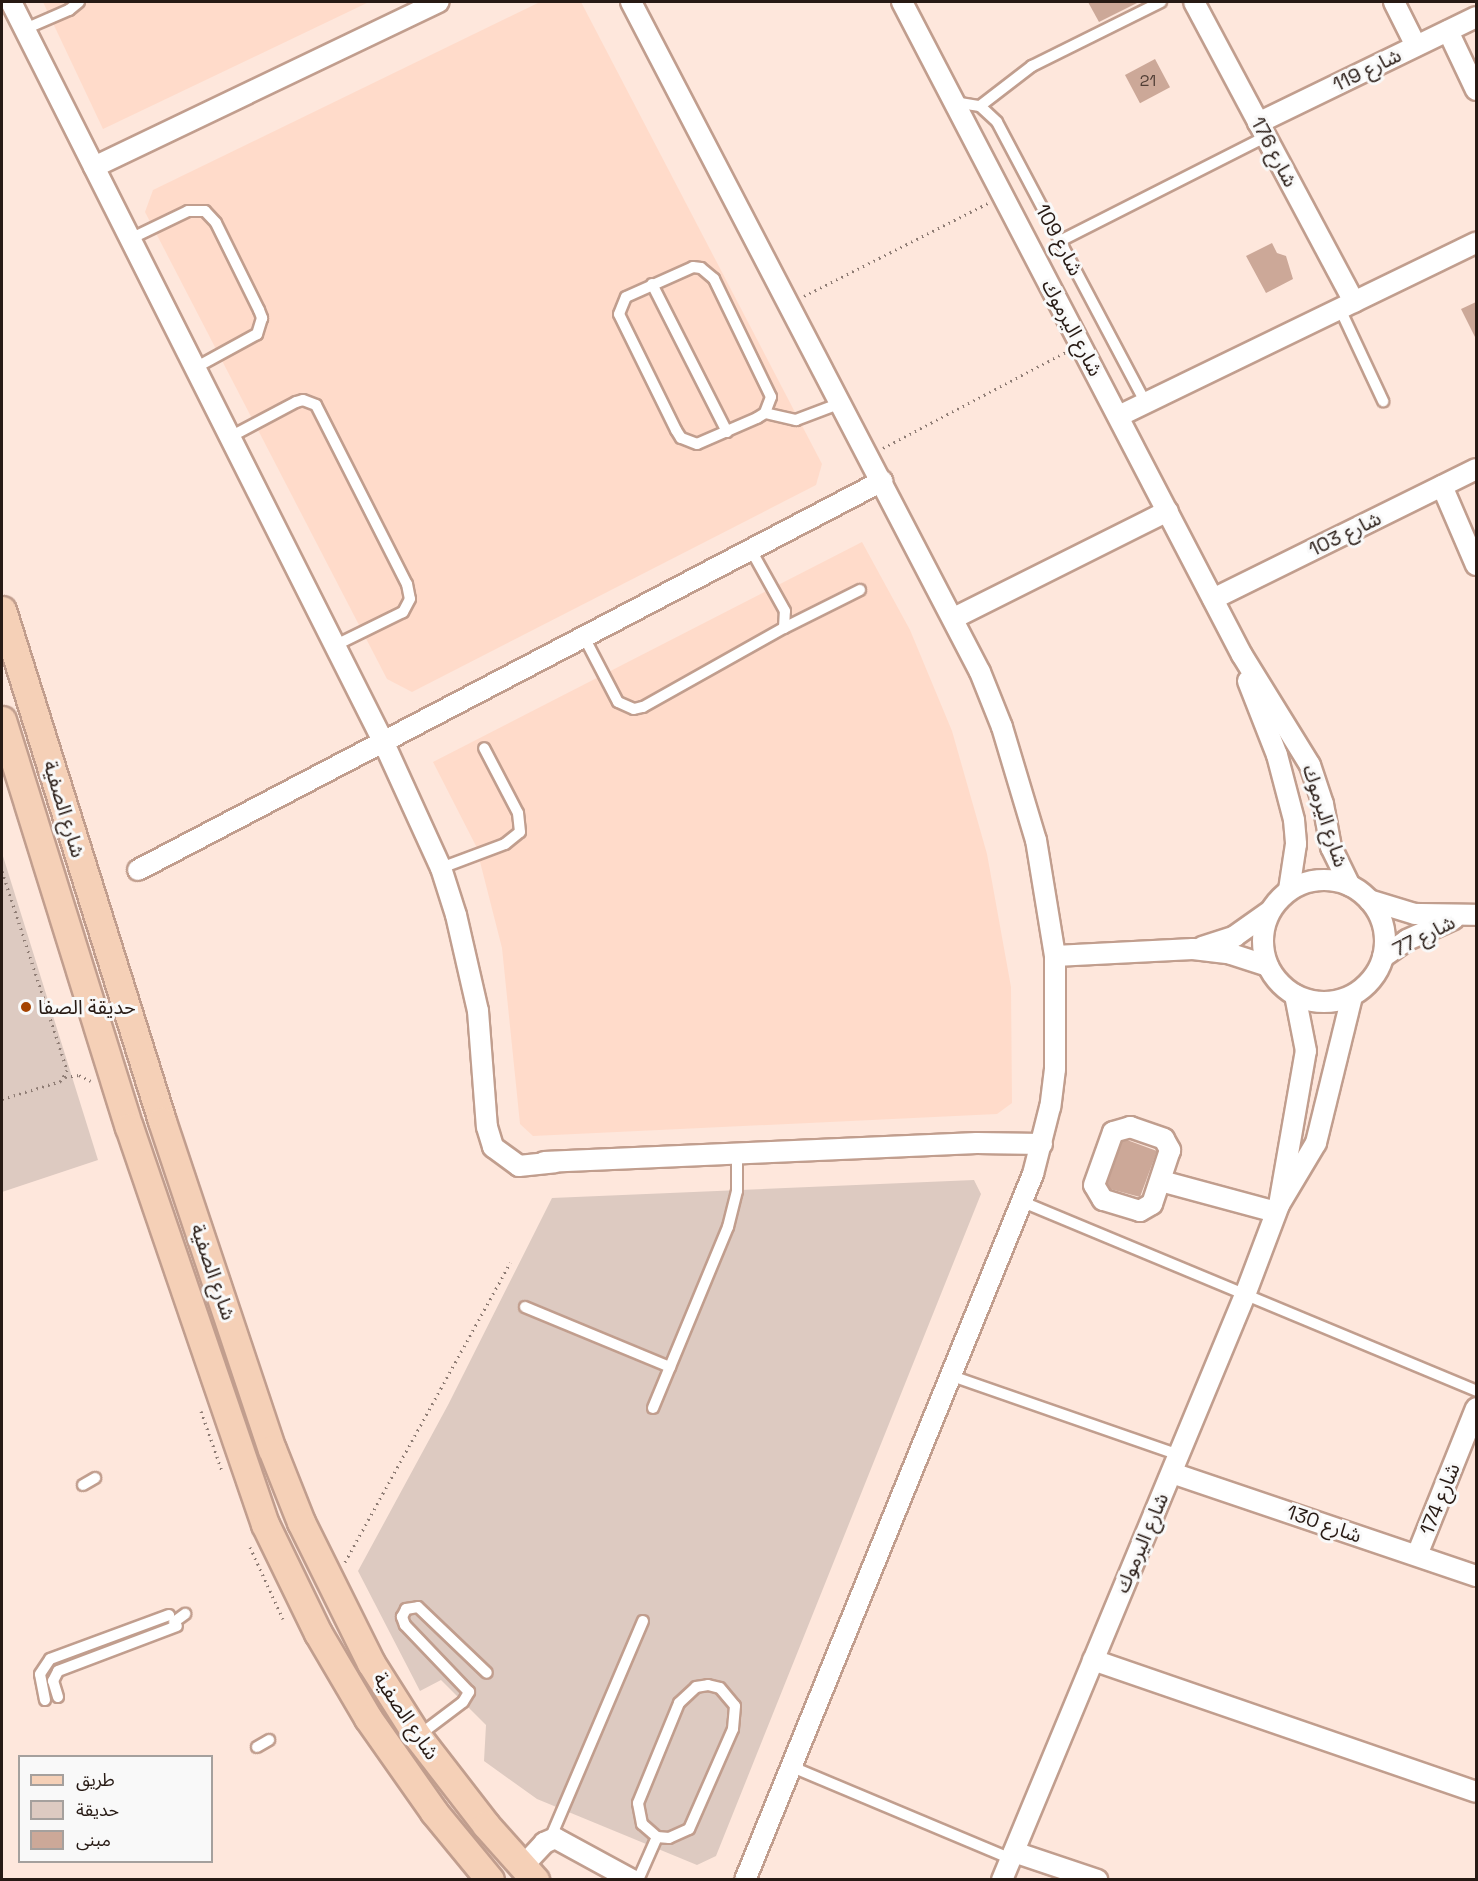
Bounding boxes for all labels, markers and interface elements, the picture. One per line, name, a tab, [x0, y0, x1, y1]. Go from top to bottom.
street label: شارع 119	[1329, 43, 1405, 97]
house number: 21	[1140, 71, 1156, 91]
street label: شارع 176	[1246, 113, 1302, 191]
street label: شارع 109	[1030, 200, 1088, 280]
street label: شارع اليرموك	[1036, 275, 1108, 381]
street label: شارع 103	[1305, 506, 1385, 562]
street label: شارع الصفية	[38, 758, 90, 860]
street label: شارع اليرموك	[1297, 762, 1353, 870]
street label: شارع 77	[1389, 910, 1459, 962]
place label: حديقة الصفا	[38, 995, 136, 1019]
marker: حديقة الصفا	[19, 1000, 33, 1014]
street label: شارع الصفية	[185, 1221, 241, 1323]
street label: شارع 174	[1415, 1460, 1465, 1538]
street label: شارع اليرموك	[1110, 1489, 1174, 1597]
street label: شارع 130	[1284, 1500, 1364, 1548]
street label: شارع الصفية	[368, 1668, 444, 1764]
legend	[18, 1755, 213, 1863]
text: طريق	[76, 1768, 115, 1791]
text: حديقة	[76, 1798, 119, 1821]
text: مبنى	[76, 1828, 111, 1851]

